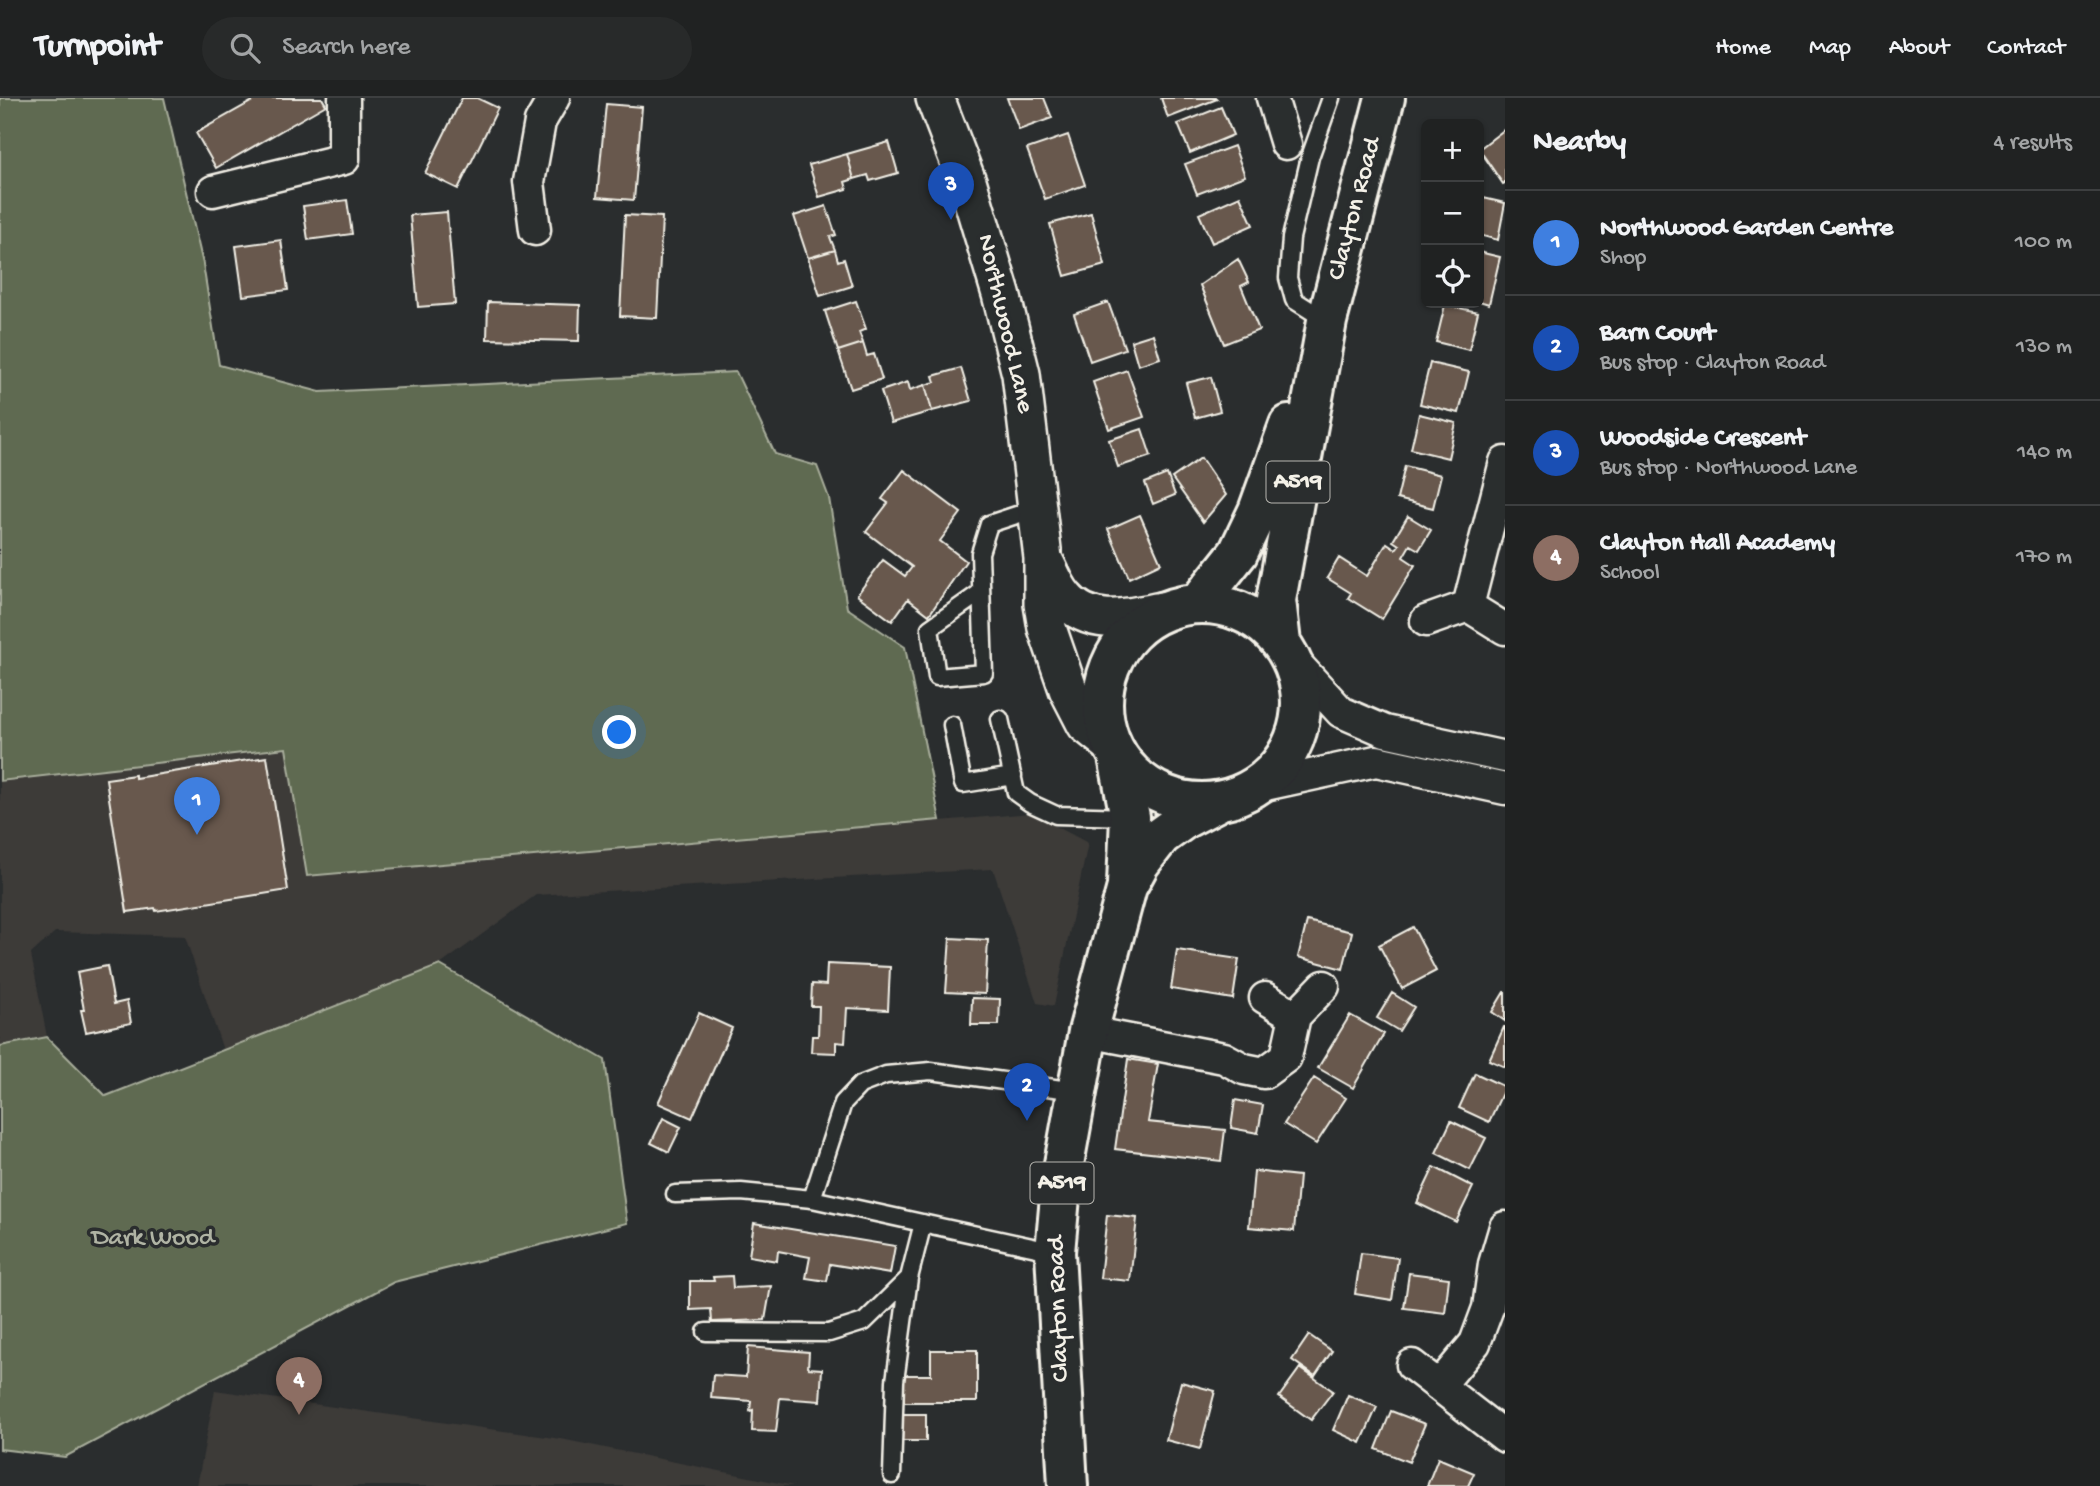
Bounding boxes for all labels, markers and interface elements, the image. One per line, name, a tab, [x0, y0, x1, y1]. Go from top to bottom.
search box	[202, 17, 692, 80]
text: Turnpoint	[35, 29, 160, 67]
icon: search	[226, 29, 264, 67]
text: Search here	[282, 33, 410, 64]
text: Home	[1715, 34, 1771, 63]
text: Map	[1809, 34, 1851, 63]
text: About	[1889, 34, 1949, 63]
text: Contact	[1987, 34, 2065, 63]
map controls	[1421, 119, 1484, 308]
button: +	[1421, 119, 1484, 182]
text: Nearby	[1533, 126, 1626, 161]
text: 4 results	[1993, 130, 2072, 157]
street label: Clayton Road	[1322, 133, 1390, 284]
pin: 3	[928, 162, 974, 220]
button: −	[1421, 182, 1484, 245]
text: Northwood Garden Centre	[1600, 214, 1893, 245]
text: 1	[1551, 229, 1561, 256]
text: 100 m	[2015, 229, 2072, 256]
street label: Northwood Lane	[968, 232, 1040, 417]
button: locate	[1421, 245, 1484, 308]
text: Shop	[1600, 245, 1646, 272]
text: Barn Court	[1600, 319, 1715, 350]
text: 2	[1550, 334, 1562, 361]
text: 130 m	[2016, 334, 2072, 361]
text: Bus stop · Clayton Road	[1600, 350, 1825, 377]
text: Woodside Crescent	[1600, 424, 1806, 455]
text: 3	[1550, 439, 1562, 466]
text: 140 m	[2017, 439, 2072, 466]
text: Bus stop · Northwood Lane	[1600, 455, 1857, 482]
road number: A519	[1266, 461, 1330, 502]
text: Clayton Hall Academy	[1600, 529, 1835, 560]
text: 4	[1551, 544, 1561, 571]
text: 170 m	[2016, 544, 2072, 571]
text: School	[1600, 560, 1660, 587]
your location	[602, 715, 636, 749]
pin: 1	[174, 777, 220, 835]
pin: 2	[1004, 1063, 1050, 1121]
road number: A519	[1030, 1162, 1094, 1204]
park label: Dark Wood	[90, 1224, 216, 1255]
street label: Clayton Road	[1042, 1234, 1078, 1383]
pin: 4	[276, 1357, 322, 1415]

